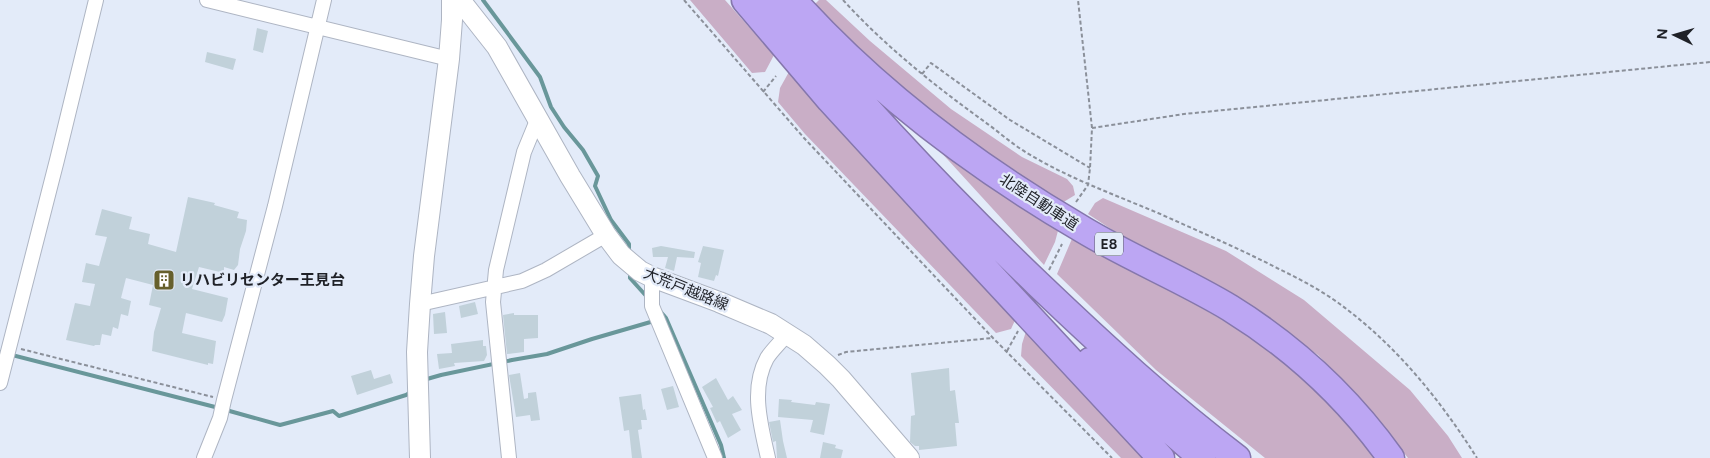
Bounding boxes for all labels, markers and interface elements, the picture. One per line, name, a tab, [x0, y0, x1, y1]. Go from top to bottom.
north arrow	[1650, 10, 1700, 60]
text: N	[1654, 28, 1671, 40]
street label: 北陸自動車道	[996, 170, 1082, 234]
road number: E8	[1095, 232, 1123, 255]
street label: 大荒戸越路線	[641, 264, 731, 314]
building icon: リハビリセンター王見台	[152, 268, 176, 292]
place label: リハビリセンター王見台	[180, 271, 345, 289]

